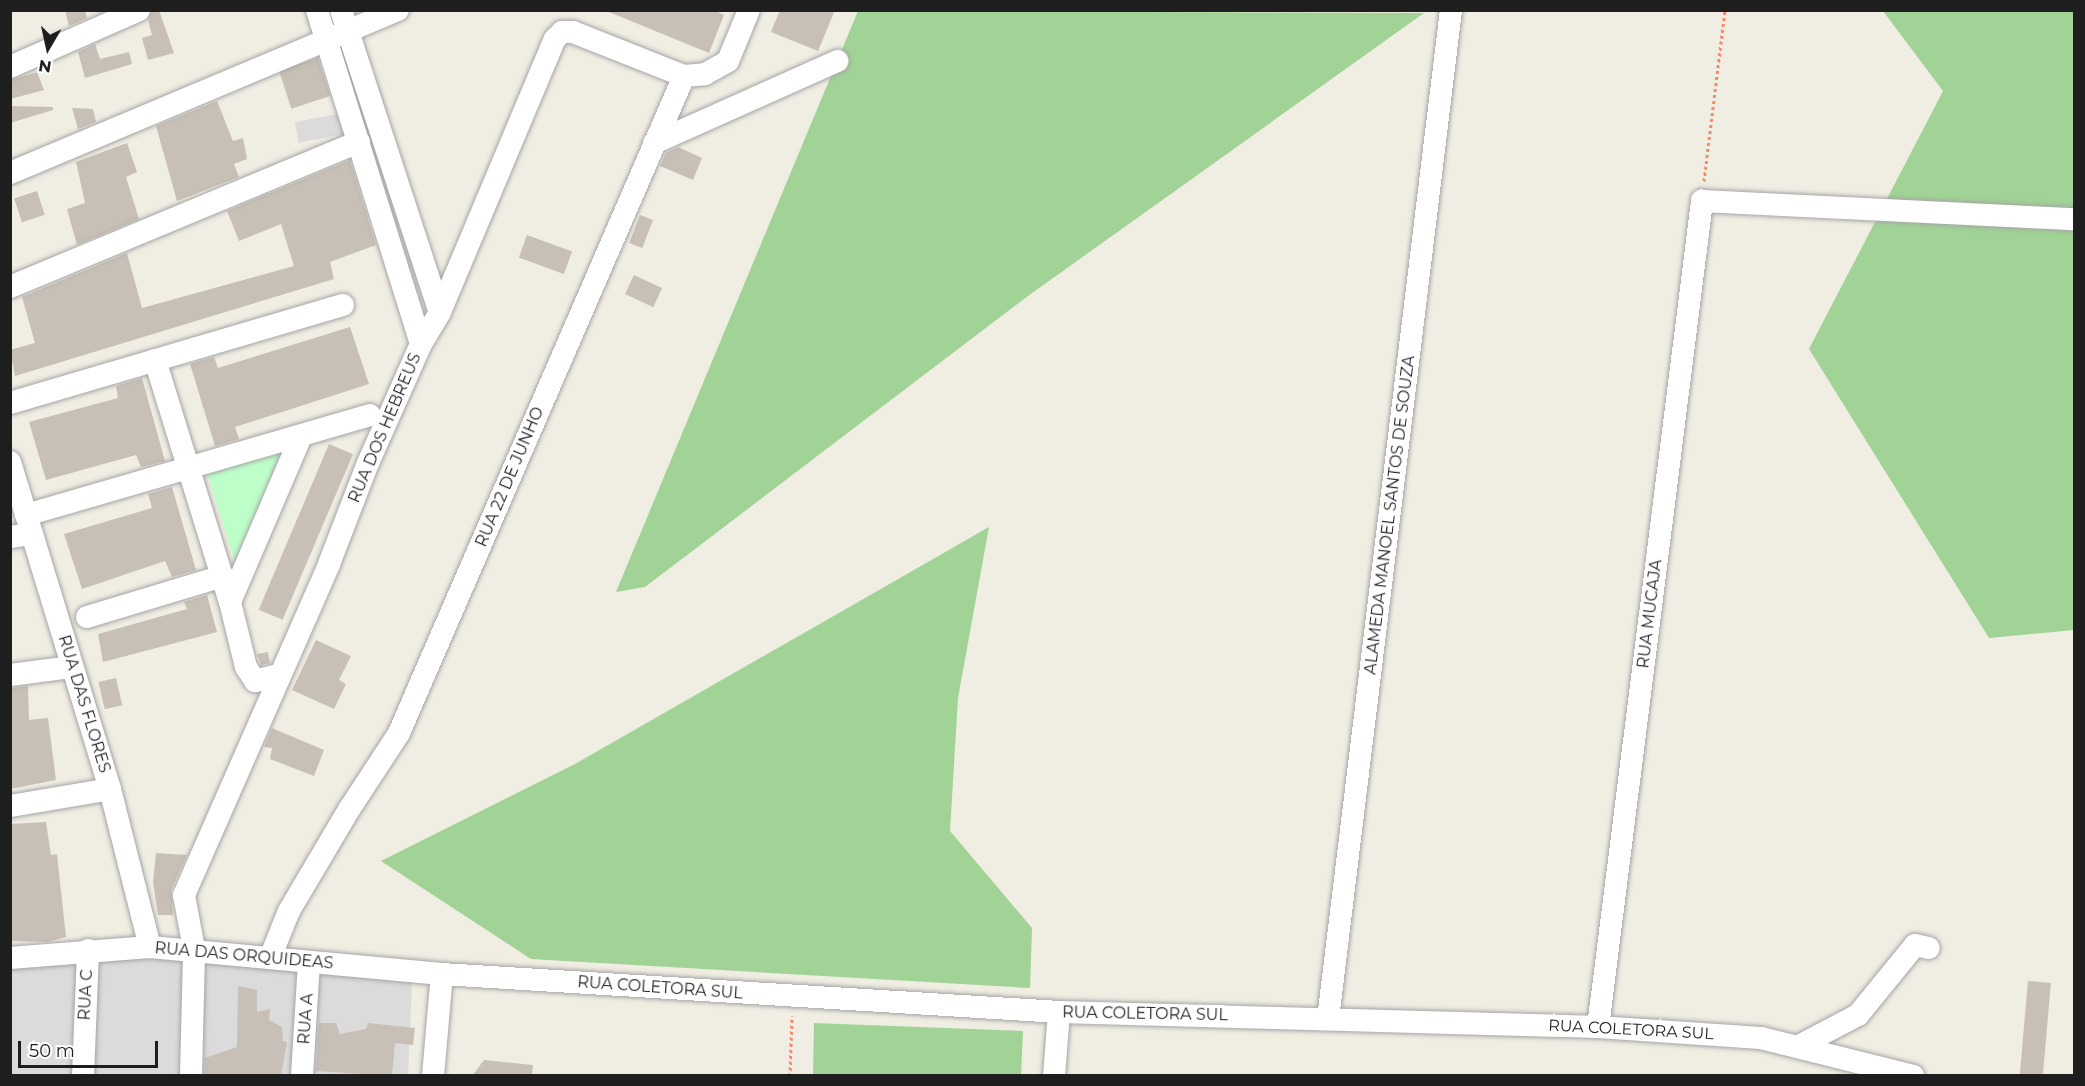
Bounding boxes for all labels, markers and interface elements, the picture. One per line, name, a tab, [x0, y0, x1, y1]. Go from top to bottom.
north arrow	[18, 18, 78, 78]
text: N	[37, 56, 53, 77]
street label: RUA DOS HEBREUS	[345, 350, 425, 506]
street label: ALAMEDA MANOEL SANTOS DE SOUZA	[1361, 354, 1419, 676]
street label: RUA 22 DE JUNHO	[472, 404, 548, 550]
street label: RUA MUCAJA	[1634, 558, 1666, 670]
street label: RUA DAS FLORES	[54, 633, 114, 775]
street label: RUA DAS ORQUIDEAS	[154, 939, 334, 973]
street label: RUA C	[75, 969, 97, 1021]
street label: RUA COLETORA SUL	[577, 973, 743, 1003]
street label: RUA A	[295, 993, 317, 1045]
street label: RUA COLETORA SUL	[1062, 1003, 1228, 1025]
street label: RUA COLETORA SUL	[1548, 1016, 1714, 1044]
scale bar	[21, 1029, 160, 1067]
text: 50 m	[29, 1040, 75, 1062]

